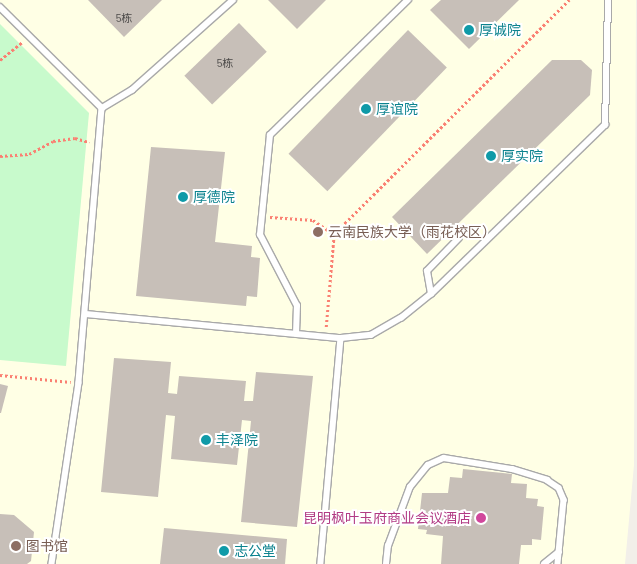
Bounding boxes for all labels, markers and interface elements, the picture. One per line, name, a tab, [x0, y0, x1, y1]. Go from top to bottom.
house number: 5栋	[116, 11, 132, 25]
place label: 厚诚院	[479, 22, 521, 38]
marker: 厚诚院	[463, 24, 475, 36]
house number: 5栋	[217, 56, 233, 70]
place label: 厚谊院	[376, 101, 418, 117]
marker: 厚谊院	[360, 103, 372, 115]
place label: 厚实院	[501, 148, 543, 164]
marker: 厚实院	[485, 150, 497, 162]
place label: 厚德院	[193, 189, 235, 205]
marker: 厚德院	[177, 191, 189, 203]
place label: 云南民族大学（雨花校区）	[328, 224, 496, 240]
marker: 云南民族大学（雨花校区）	[312, 226, 324, 238]
place label: 丰泽院	[216, 432, 258, 448]
marker: 丰泽院	[200, 434, 212, 446]
place label: 昆明枫叶玉府商业会议酒店	[303, 510, 471, 526]
marker: 昆明枫叶玉府商业会议酒店	[475, 512, 487, 524]
place label: 图书馆	[26, 538, 68, 554]
marker: 图书馆	[10, 540, 22, 552]
place label: 志公堂	[234, 543, 276, 559]
marker: 志公堂	[218, 545, 230, 557]

